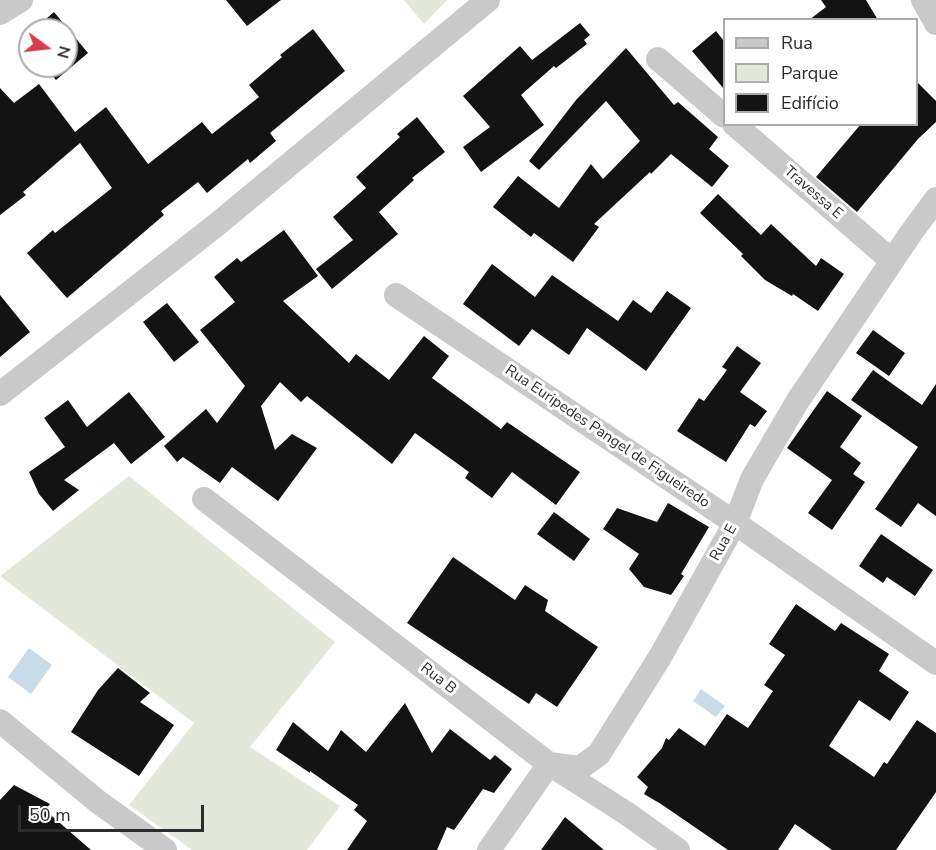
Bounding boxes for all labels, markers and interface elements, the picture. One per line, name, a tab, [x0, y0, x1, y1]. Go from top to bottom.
north arrow	[18, 18, 78, 78]
legend	[723, 18, 918, 126]
text: Rua	[781, 31, 813, 55]
text: N	[51, 44, 76, 61]
text: Parque	[781, 61, 838, 85]
text: Edifício	[781, 91, 839, 115]
street label: Travessa E	[780, 163, 846, 223]
street label: Rua Euripedes Pangel de Figueiredo	[501, 362, 713, 512]
street label: Rua E	[707, 522, 741, 564]
street label: Rua B	[417, 659, 459, 699]
scale bar	[21, 793, 207, 831]
text: 50 m	[29, 803, 71, 827]

